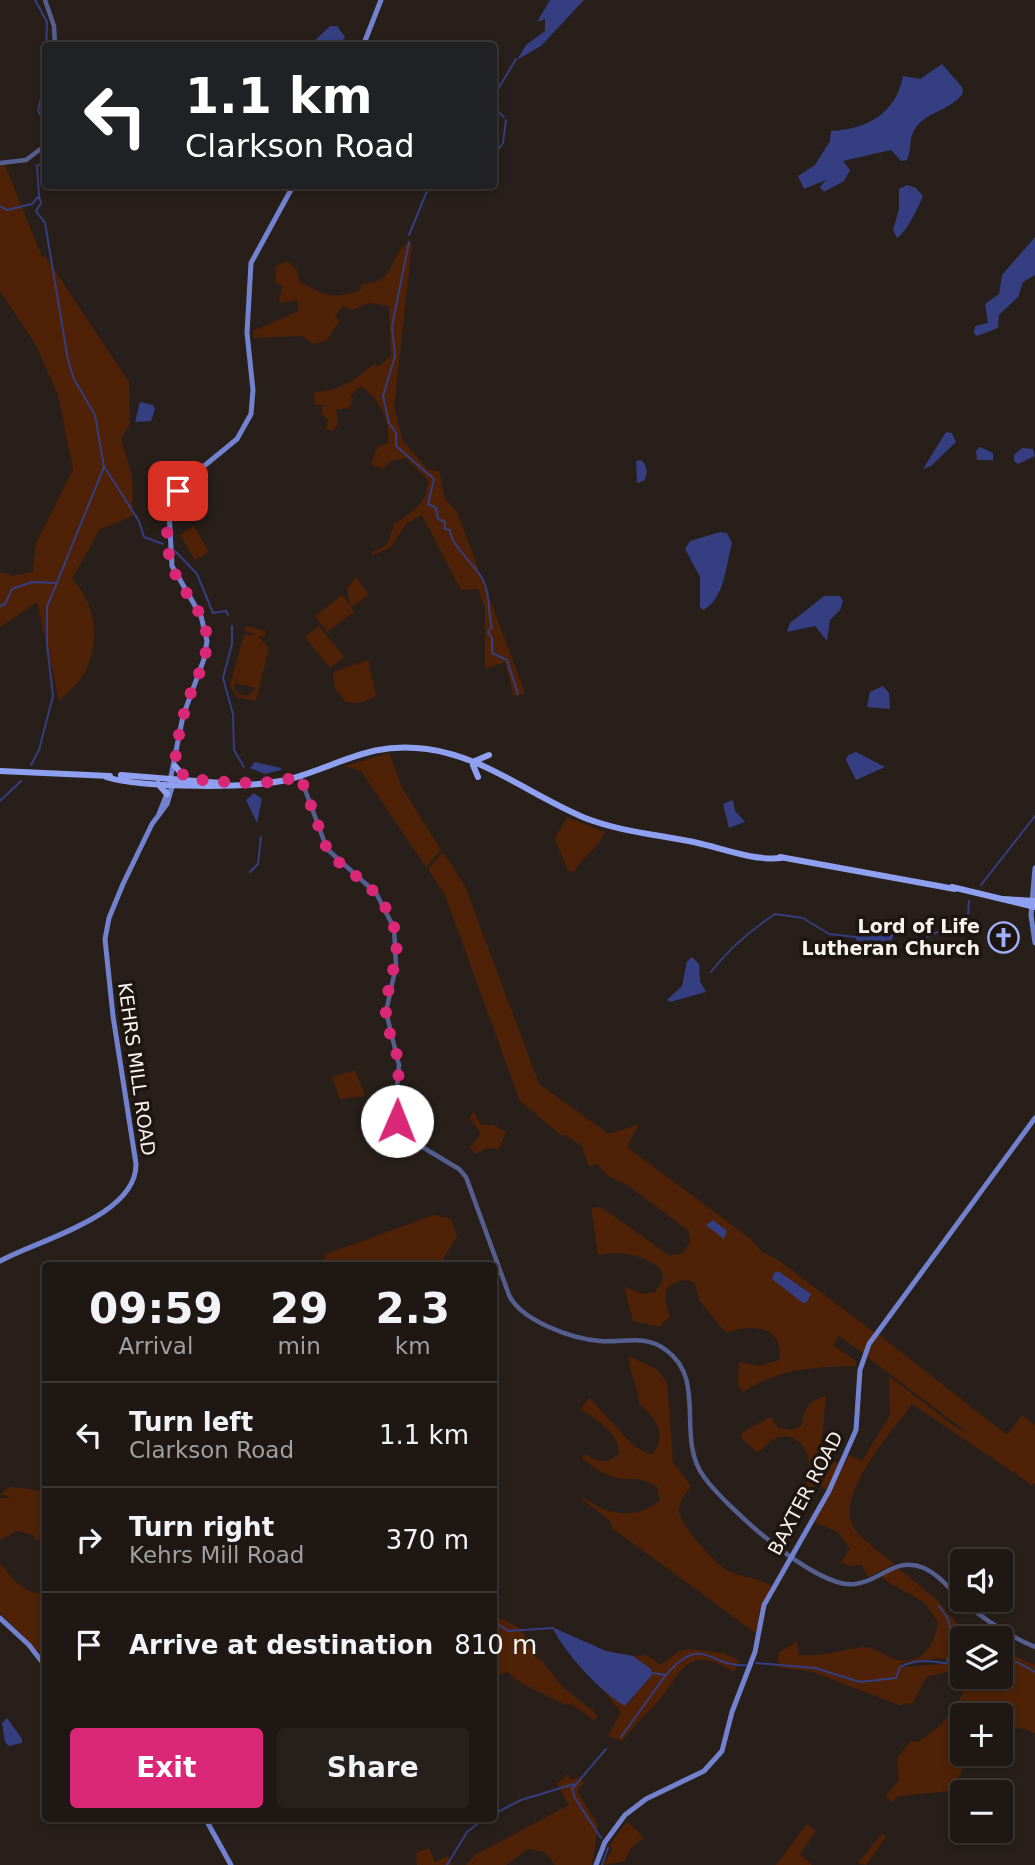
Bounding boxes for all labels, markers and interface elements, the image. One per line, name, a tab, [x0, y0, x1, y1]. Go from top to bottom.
text: 1.1 km	[185, 68, 373, 125]
icon: left	[70, 70, 161, 161]
text: Clarkson Road	[185, 127, 415, 165]
pin	[148, 461, 208, 521]
icon: arrive	[159, 472, 197, 510]
place label: Lord of Life Lutheran Church	[801, 915, 980, 959]
church icon: Lord of Life Lutheran Church	[986, 920, 1020, 954]
street label: KEHRS MILL ROAD	[114, 981, 160, 1157]
position arrow	[360, 1084, 434, 1158]
text: 09:59	[89, 1284, 223, 1333]
text: 29	[270, 1284, 328, 1333]
text: 2.3	[375, 1284, 450, 1333]
text: Arrival	[119, 1333, 193, 1359]
text: min	[277, 1333, 321, 1359]
text: km	[395, 1333, 431, 1359]
text: Turn left	[129, 1407, 253, 1437]
icon: left	[70, 1416, 108, 1454]
text: 1.1 km	[379, 1420, 469, 1450]
street label: BAXTER ROAD	[763, 1427, 847, 1559]
text: Clarkson Road	[129, 1437, 294, 1463]
text: Turn right	[129, 1512, 274, 1542]
icon: right	[70, 1521, 108, 1559]
text: 370 m	[386, 1525, 469, 1555]
text: Kehrs Mill Road	[129, 1542, 304, 1568]
map controls	[950, 1549, 1013, 1843]
button: sound	[950, 1549, 1013, 1612]
icon: arrive	[70, 1626, 108, 1664]
button: layers	[950, 1626, 1013, 1689]
text: Arrive at destination	[129, 1630, 433, 1660]
text: 810 m	[454, 1630, 537, 1660]
button: +	[950, 1703, 1013, 1766]
button: Exit	[70, 1728, 263, 1808]
button: Share	[277, 1728, 469, 1808]
button: −	[950, 1780, 1013, 1843]

